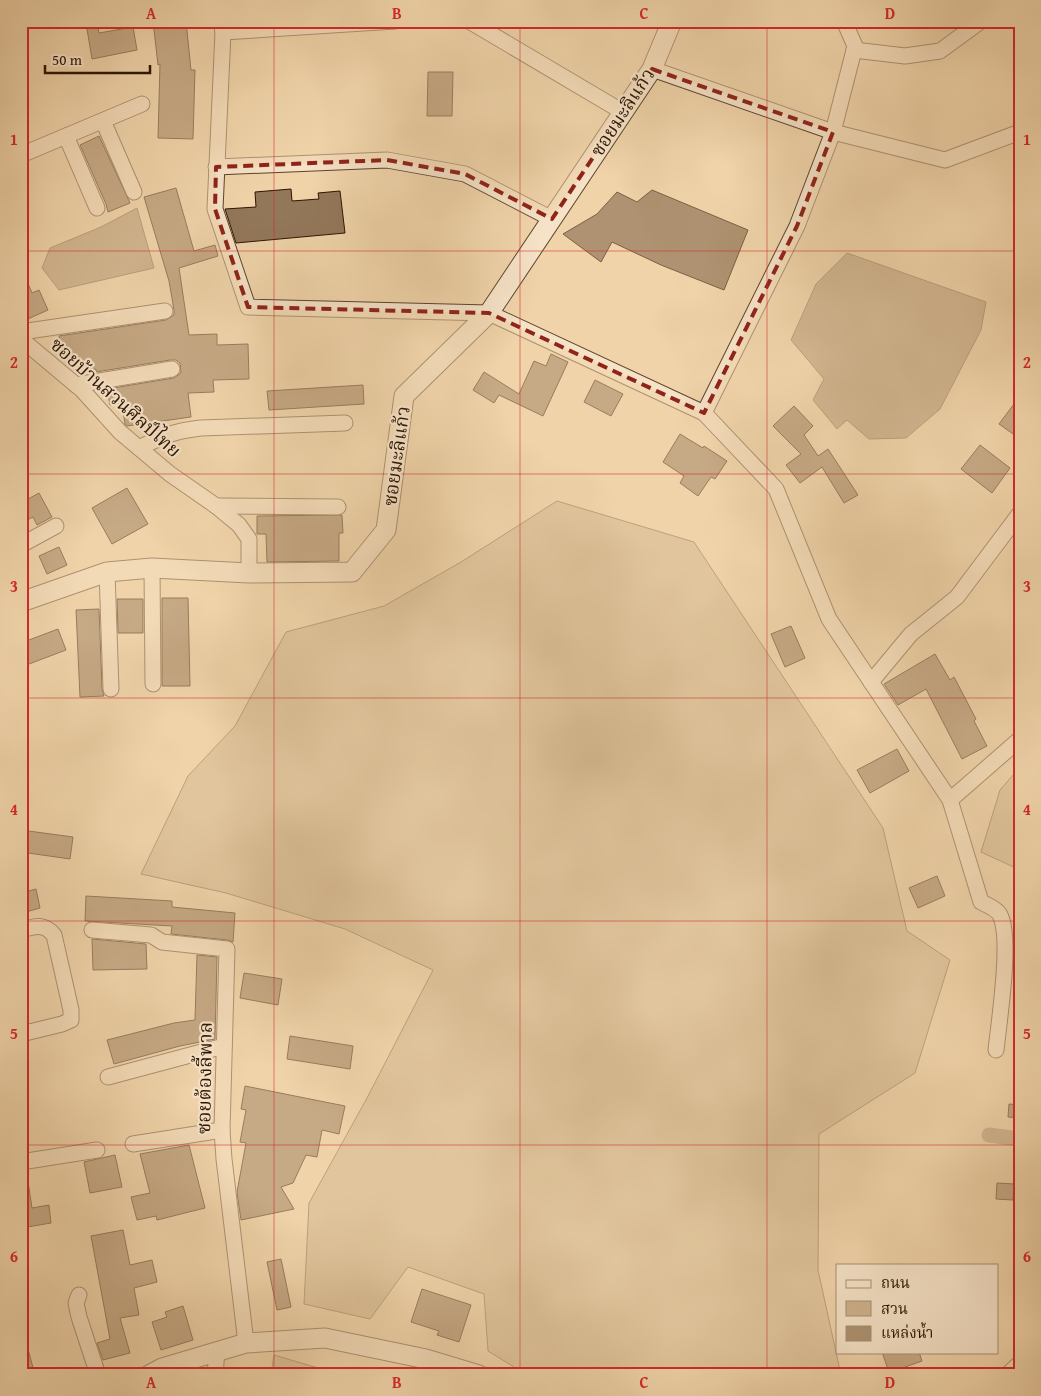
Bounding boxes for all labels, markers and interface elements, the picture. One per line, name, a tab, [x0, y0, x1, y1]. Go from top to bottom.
text: A	[146, 1, 157, 25]
text: B	[392, 1, 402, 25]
text: C	[639, 1, 649, 25]
text: D	[885, 1, 895, 25]
scale bar	[45, 42, 150, 74]
text: 50 m	[52, 49, 83, 70]
street label: ซอยมะลิแก้ว	[583, 62, 661, 162]
text: 1	[10, 127, 18, 151]
text: 1	[1023, 127, 1031, 151]
street label: ซอยบ้านสวนศิลป์ไทย	[44, 330, 188, 464]
text: 2	[10, 350, 18, 374]
text: 2	[1023, 350, 1031, 374]
street label: ซอยมะลิแก้ว	[375, 404, 417, 508]
text: 3	[10, 574, 18, 598]
text: 3	[1023, 574, 1031, 598]
text: 4	[10, 797, 18, 821]
text: 4	[1023, 797, 1031, 821]
text: 5	[10, 1021, 18, 1045]
text: 5	[1023, 1021, 1031, 1045]
street label: ซอยต้องลี้พาล	[189, 1022, 219, 1134]
text: 6	[10, 1244, 18, 1268]
text: 6	[1023, 1244, 1031, 1268]
legend	[836, 1264, 998, 1354]
text: ถนน	[881, 1272, 910, 1293]
text: สวน	[881, 1298, 908, 1319]
text: แหล่งน้ำ	[881, 1322, 933, 1343]
text: A	[146, 1370, 157, 1394]
text: B	[392, 1370, 402, 1394]
text: C	[639, 1370, 649, 1394]
text: D	[885, 1370, 895, 1394]

